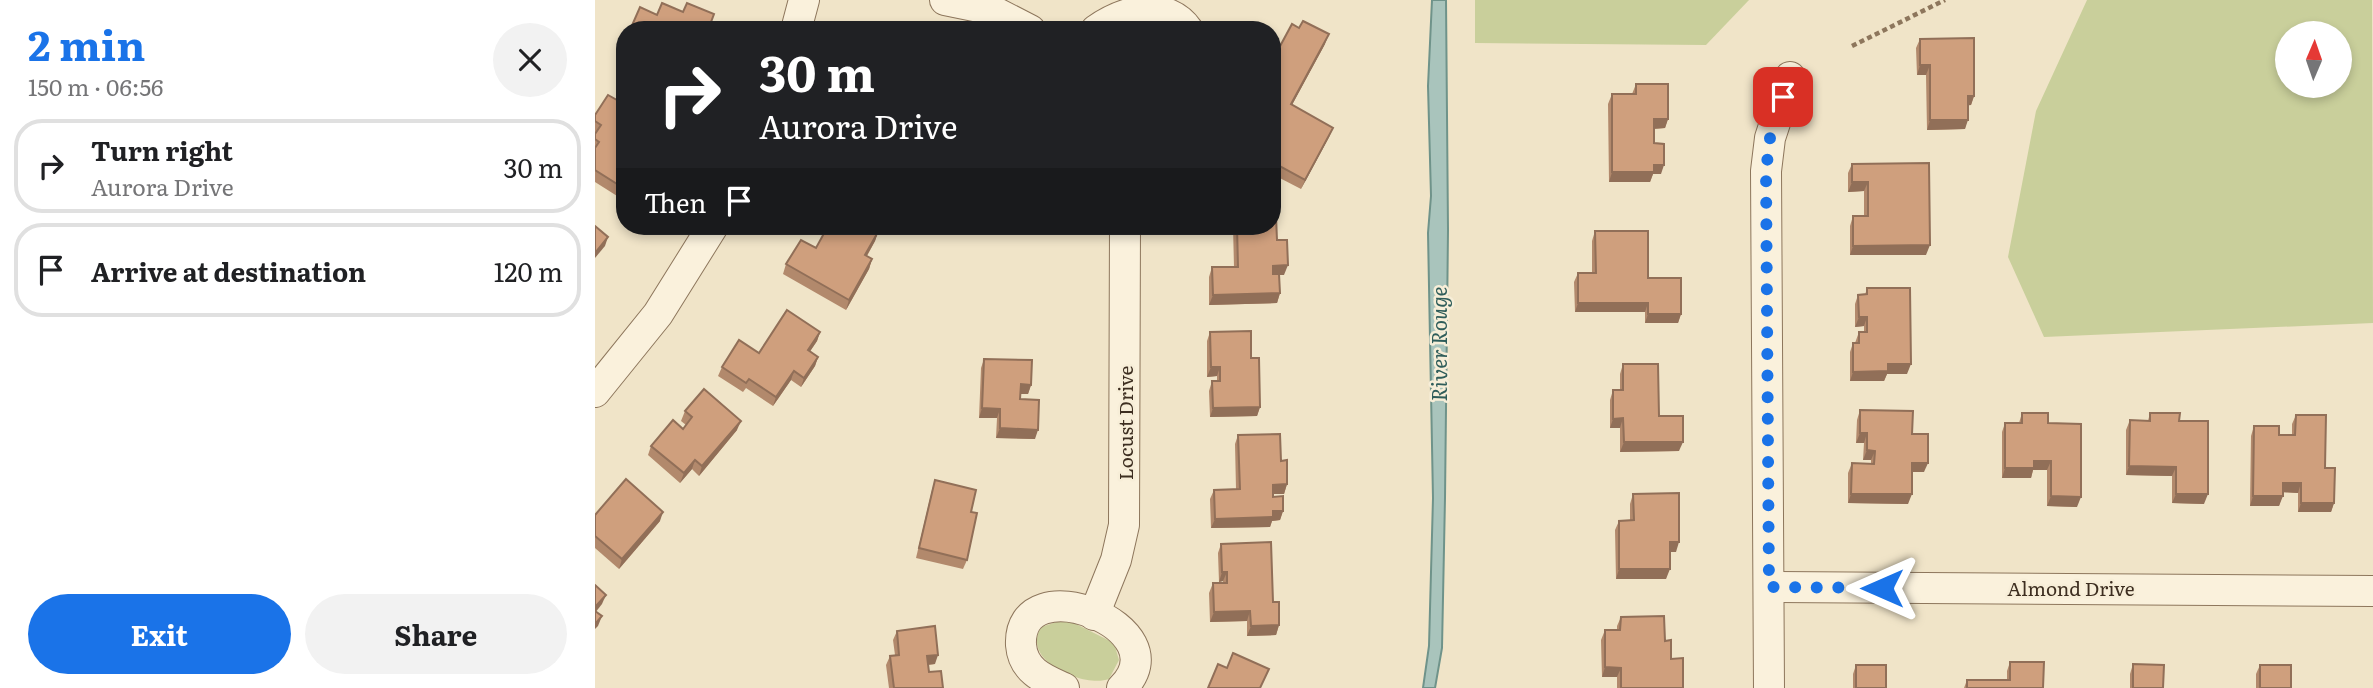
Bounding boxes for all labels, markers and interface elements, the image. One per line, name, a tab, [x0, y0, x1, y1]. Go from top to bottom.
text: 2 min	[28, 12, 145, 74]
north arrow	[2275, 21, 2352, 98]
map controls	[2275, 21, 2352, 98]
button: close	[493, 23, 567, 97]
text: 30 m	[759, 34, 875, 107]
icon: right	[644, 49, 735, 140]
pin	[1753, 67, 1813, 127]
text: 150 m · 06:56	[28, 69, 163, 103]
icon: arrive	[1764, 78, 1802, 116]
text: Aurora Drive	[759, 101, 958, 149]
text: Turn right	[91, 130, 233, 169]
icon: right	[32, 147, 70, 185]
text: 30 m	[503, 147, 563, 186]
text: Aurora Drive	[91, 169, 234, 203]
text: Then	[644, 182, 706, 221]
icon: arrive	[720, 182, 758, 220]
icon: arrive	[32, 251, 70, 289]
text: Arrive at destination	[91, 251, 366, 290]
text: 120 m	[494, 251, 563, 290]
water label: River Rouge	[1422, 287, 1453, 401]
street label: Locust Drive	[1111, 366, 1139, 480]
position arrow	[1845, 551, 1919, 625]
street label: Almond Drive	[2007, 574, 2135, 602]
button: Exit	[28, 594, 291, 674]
button: Share	[305, 594, 567, 674]

